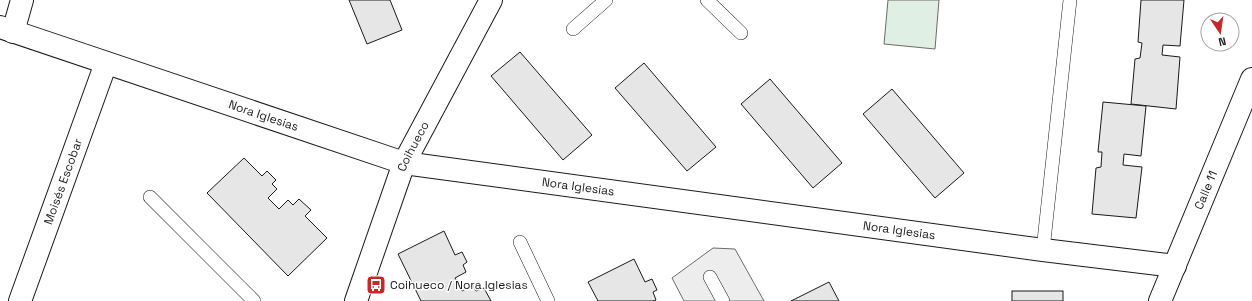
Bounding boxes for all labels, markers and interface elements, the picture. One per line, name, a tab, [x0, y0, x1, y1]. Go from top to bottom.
north arrow	[1200, 12, 1240, 52]
text: N	[1217, 34, 1227, 49]
street label: Nora Iglesias	[226, 96, 301, 135]
street label: Coihueco	[394, 119, 433, 173]
street label: Moisés Escobar	[40, 136, 86, 227]
street label: Calle 11	[1191, 168, 1221, 212]
street label: Nora Iglesias	[541, 174, 615, 200]
street label: Nora Iglesias	[862, 218, 936, 243]
bus stop icon: Coihueco / Nora Iglesias	[365, 274, 387, 296]
place label: Coihueco / Nora Iglesias	[390, 277, 528, 293]

